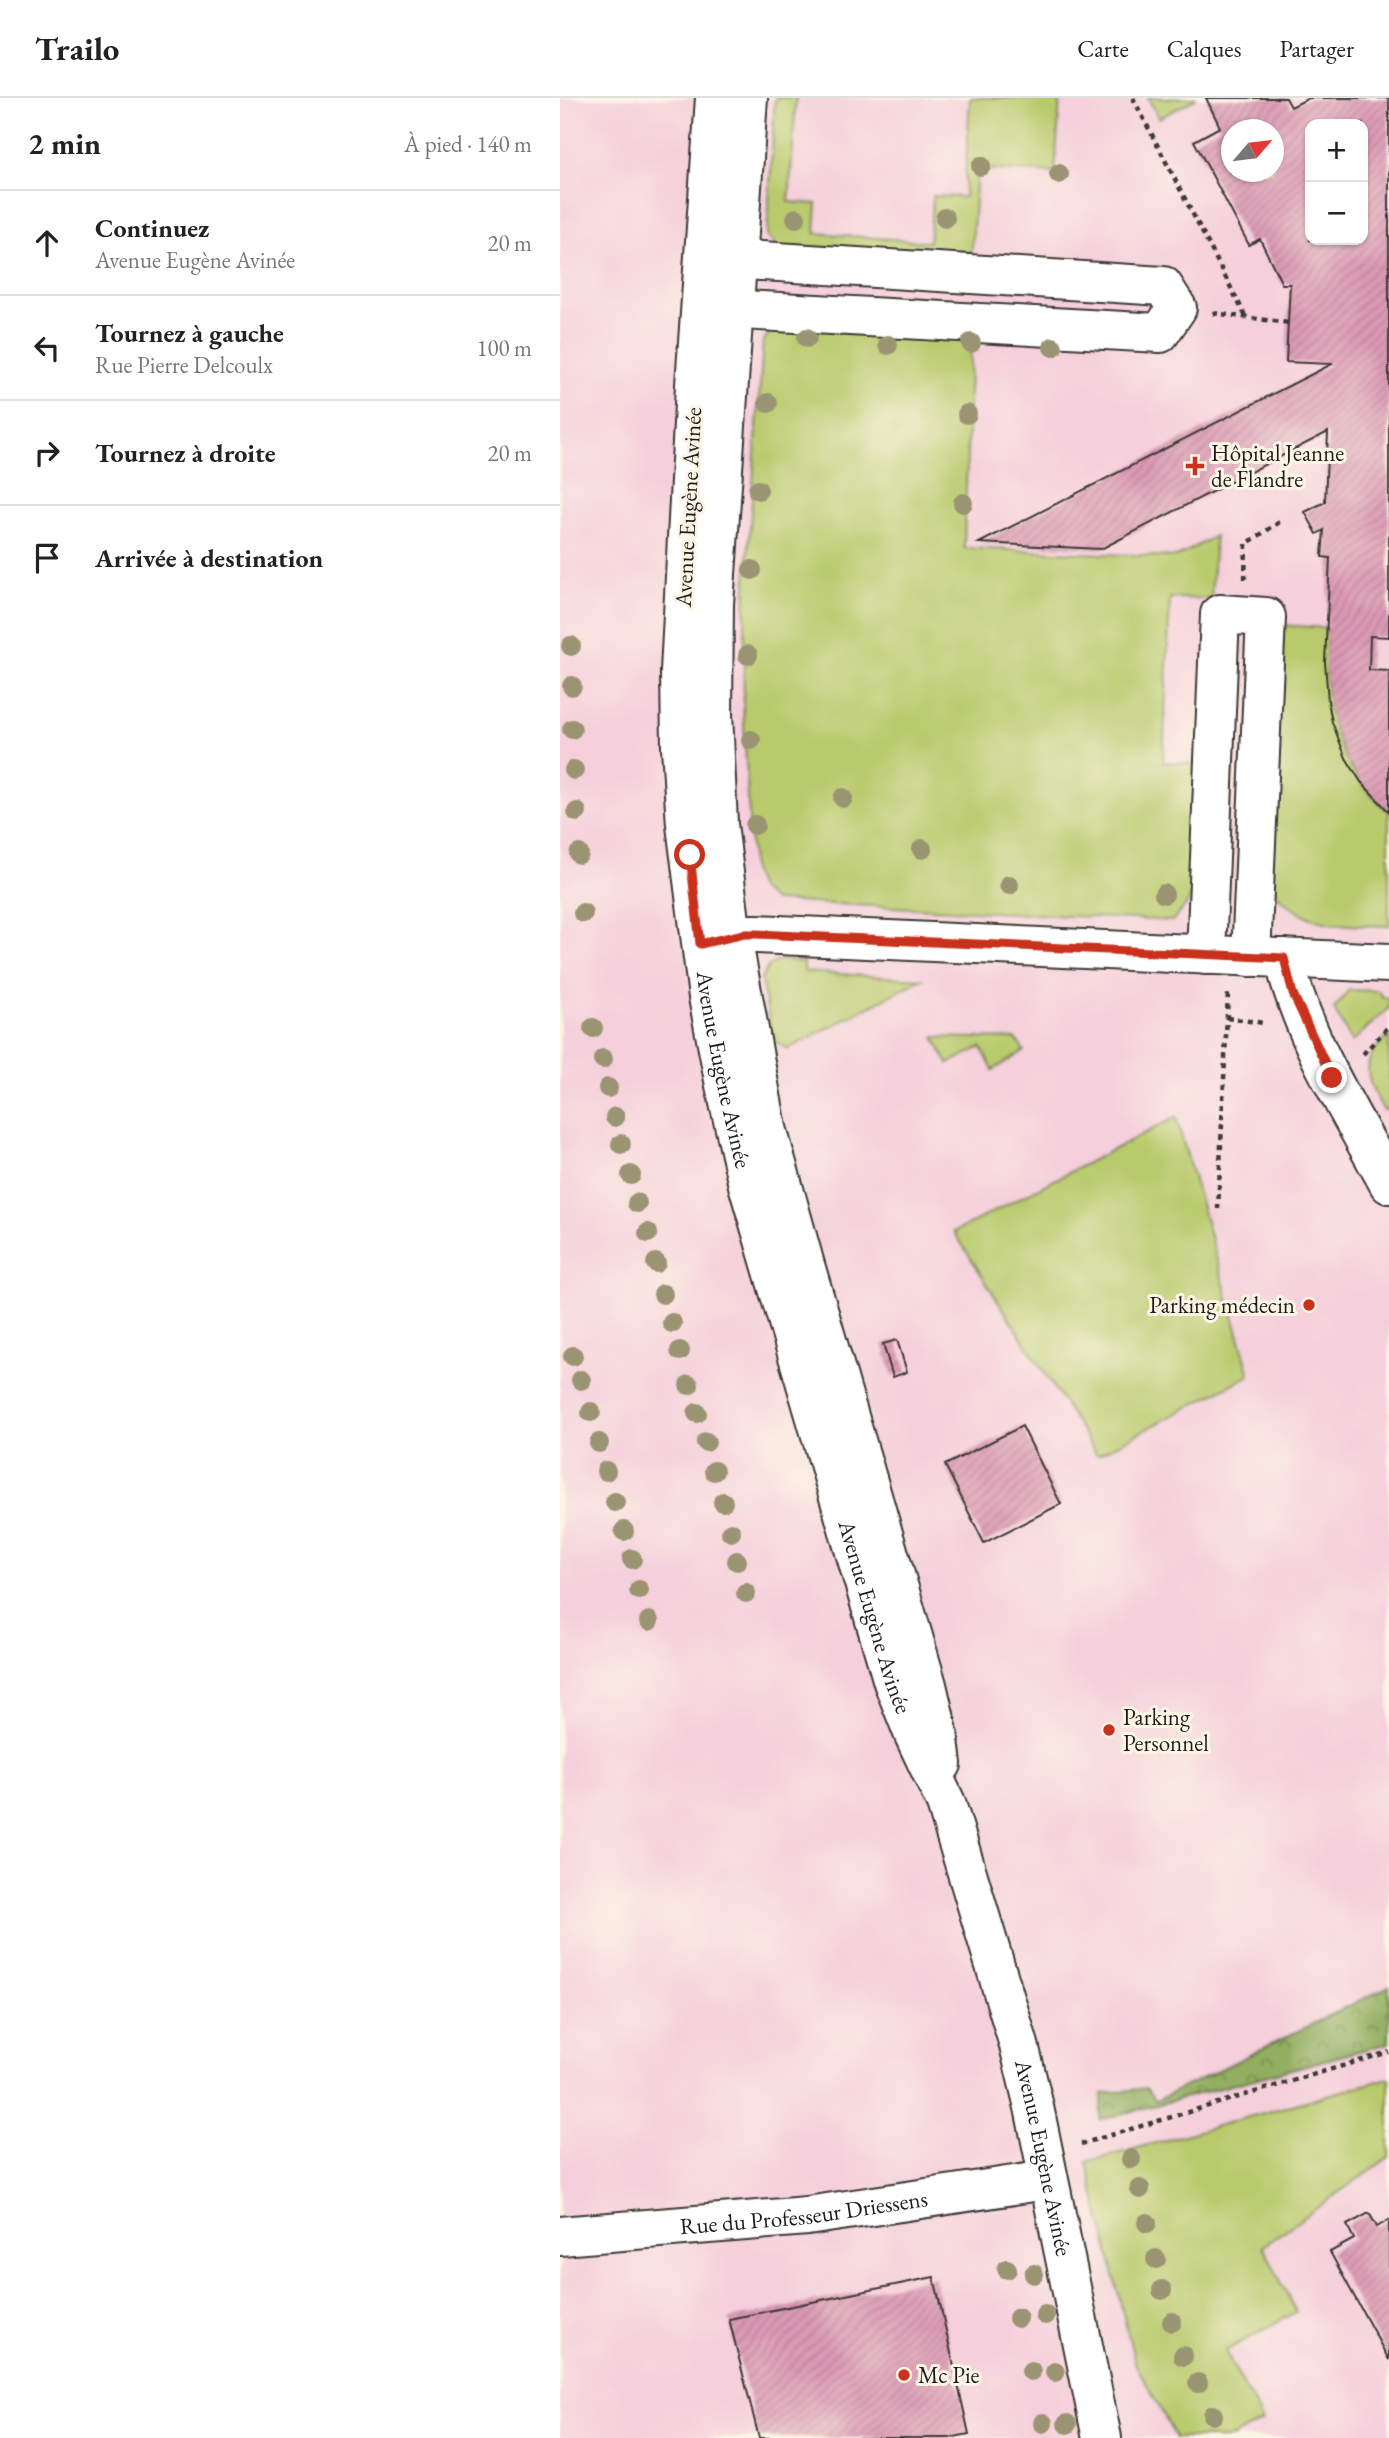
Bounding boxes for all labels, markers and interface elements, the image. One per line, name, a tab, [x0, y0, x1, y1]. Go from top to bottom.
text: Trailo	[35, 27, 119, 70]
text: Carte	[1077, 33, 1129, 64]
text: Calques	[1167, 33, 1241, 64]
text: Partager	[1279, 33, 1354, 64]
north arrow	[1221, 119, 1284, 182]
map controls	[1305, 119, 1368, 245]
button: +	[1305, 119, 1368, 182]
text: 2 min	[28, 124, 101, 163]
text: À pied · 140 m	[404, 129, 532, 159]
button: −	[1305, 182, 1368, 245]
text: Continuez	[95, 211, 209, 245]
icon: ahead	[28, 224, 66, 262]
text: 20 m	[487, 228, 532, 258]
text: Avenue Eugène Avinée	[95, 245, 295, 275]
text: Tournez à gauche	[95, 316, 284, 350]
icon: left	[28, 329, 66, 367]
text: 100 m	[476, 333, 532, 363]
text: Rue Pierre Delcoulx	[95, 350, 273, 380]
street label: Avenue Eugène Avinée	[668, 406, 708, 609]
icon: right	[28, 434, 66, 472]
text: Tournez à droite	[95, 436, 276, 470]
text: 20 m	[487, 438, 532, 468]
place label: Hôpital Jeanne de Flandre	[1211, 438, 1344, 494]
marker: Hôpital Jeanne de Flandre	[1185, 456, 1205, 476]
icon: arrive	[28, 539, 66, 577]
text: Arrivée à destination	[95, 541, 323, 575]
route start	[674, 839, 705, 870]
street label: Avenue Eugène Avinée	[690, 968, 759, 1171]
route end	[1316, 1062, 1347, 1093]
place label: Parking médecin	[1149, 1290, 1295, 1320]
marker: Parking médecin	[1301, 1297, 1317, 1313]
street label: Avenue Eugène Avinée	[831, 1516, 919, 1718]
place label: Parking Personnel	[1123, 1702, 1209, 1758]
marker: Parking Personnel	[1101, 1722, 1117, 1738]
street label: Avenue Eugène Avinée	[1008, 2055, 1079, 2259]
street label: Rue du Professeur Driessens	[679, 2183, 930, 2241]
place label: Mc Pie	[918, 2360, 980, 2390]
marker: Mc Pie	[896, 2367, 912, 2383]

